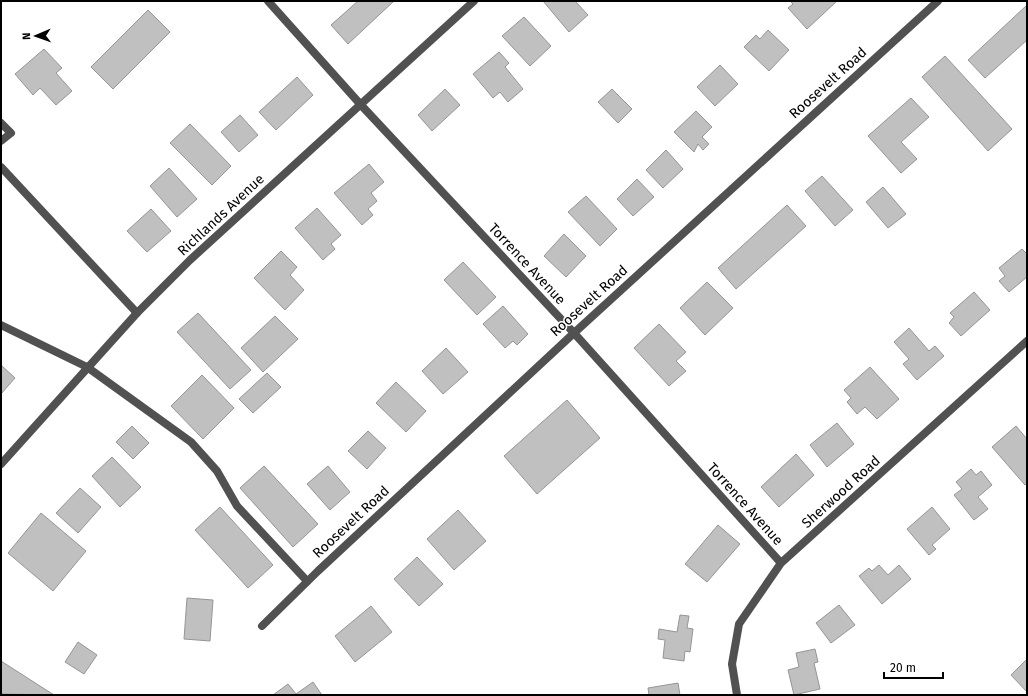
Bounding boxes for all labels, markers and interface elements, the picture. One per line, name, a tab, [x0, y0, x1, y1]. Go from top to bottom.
north arrow	[16, 16, 56, 56]
text: N	[20, 32, 33, 40]
street label: Roosevelt Road	[786, 44, 870, 122]
street label: Richlands Avenue	[174, 171, 268, 259]
street label: Torrence Avenue	[485, 220, 569, 308]
street label: Roosevelt Road	[547, 262, 631, 340]
street label: Sherwood Road	[798, 452, 884, 532]
street label: Torrence Avenue	[704, 459, 786, 549]
street label: Roosevelt Road	[309, 482, 393, 562]
scale bar	[884, 654, 943, 680]
text: 20 m	[890, 661, 916, 675]

